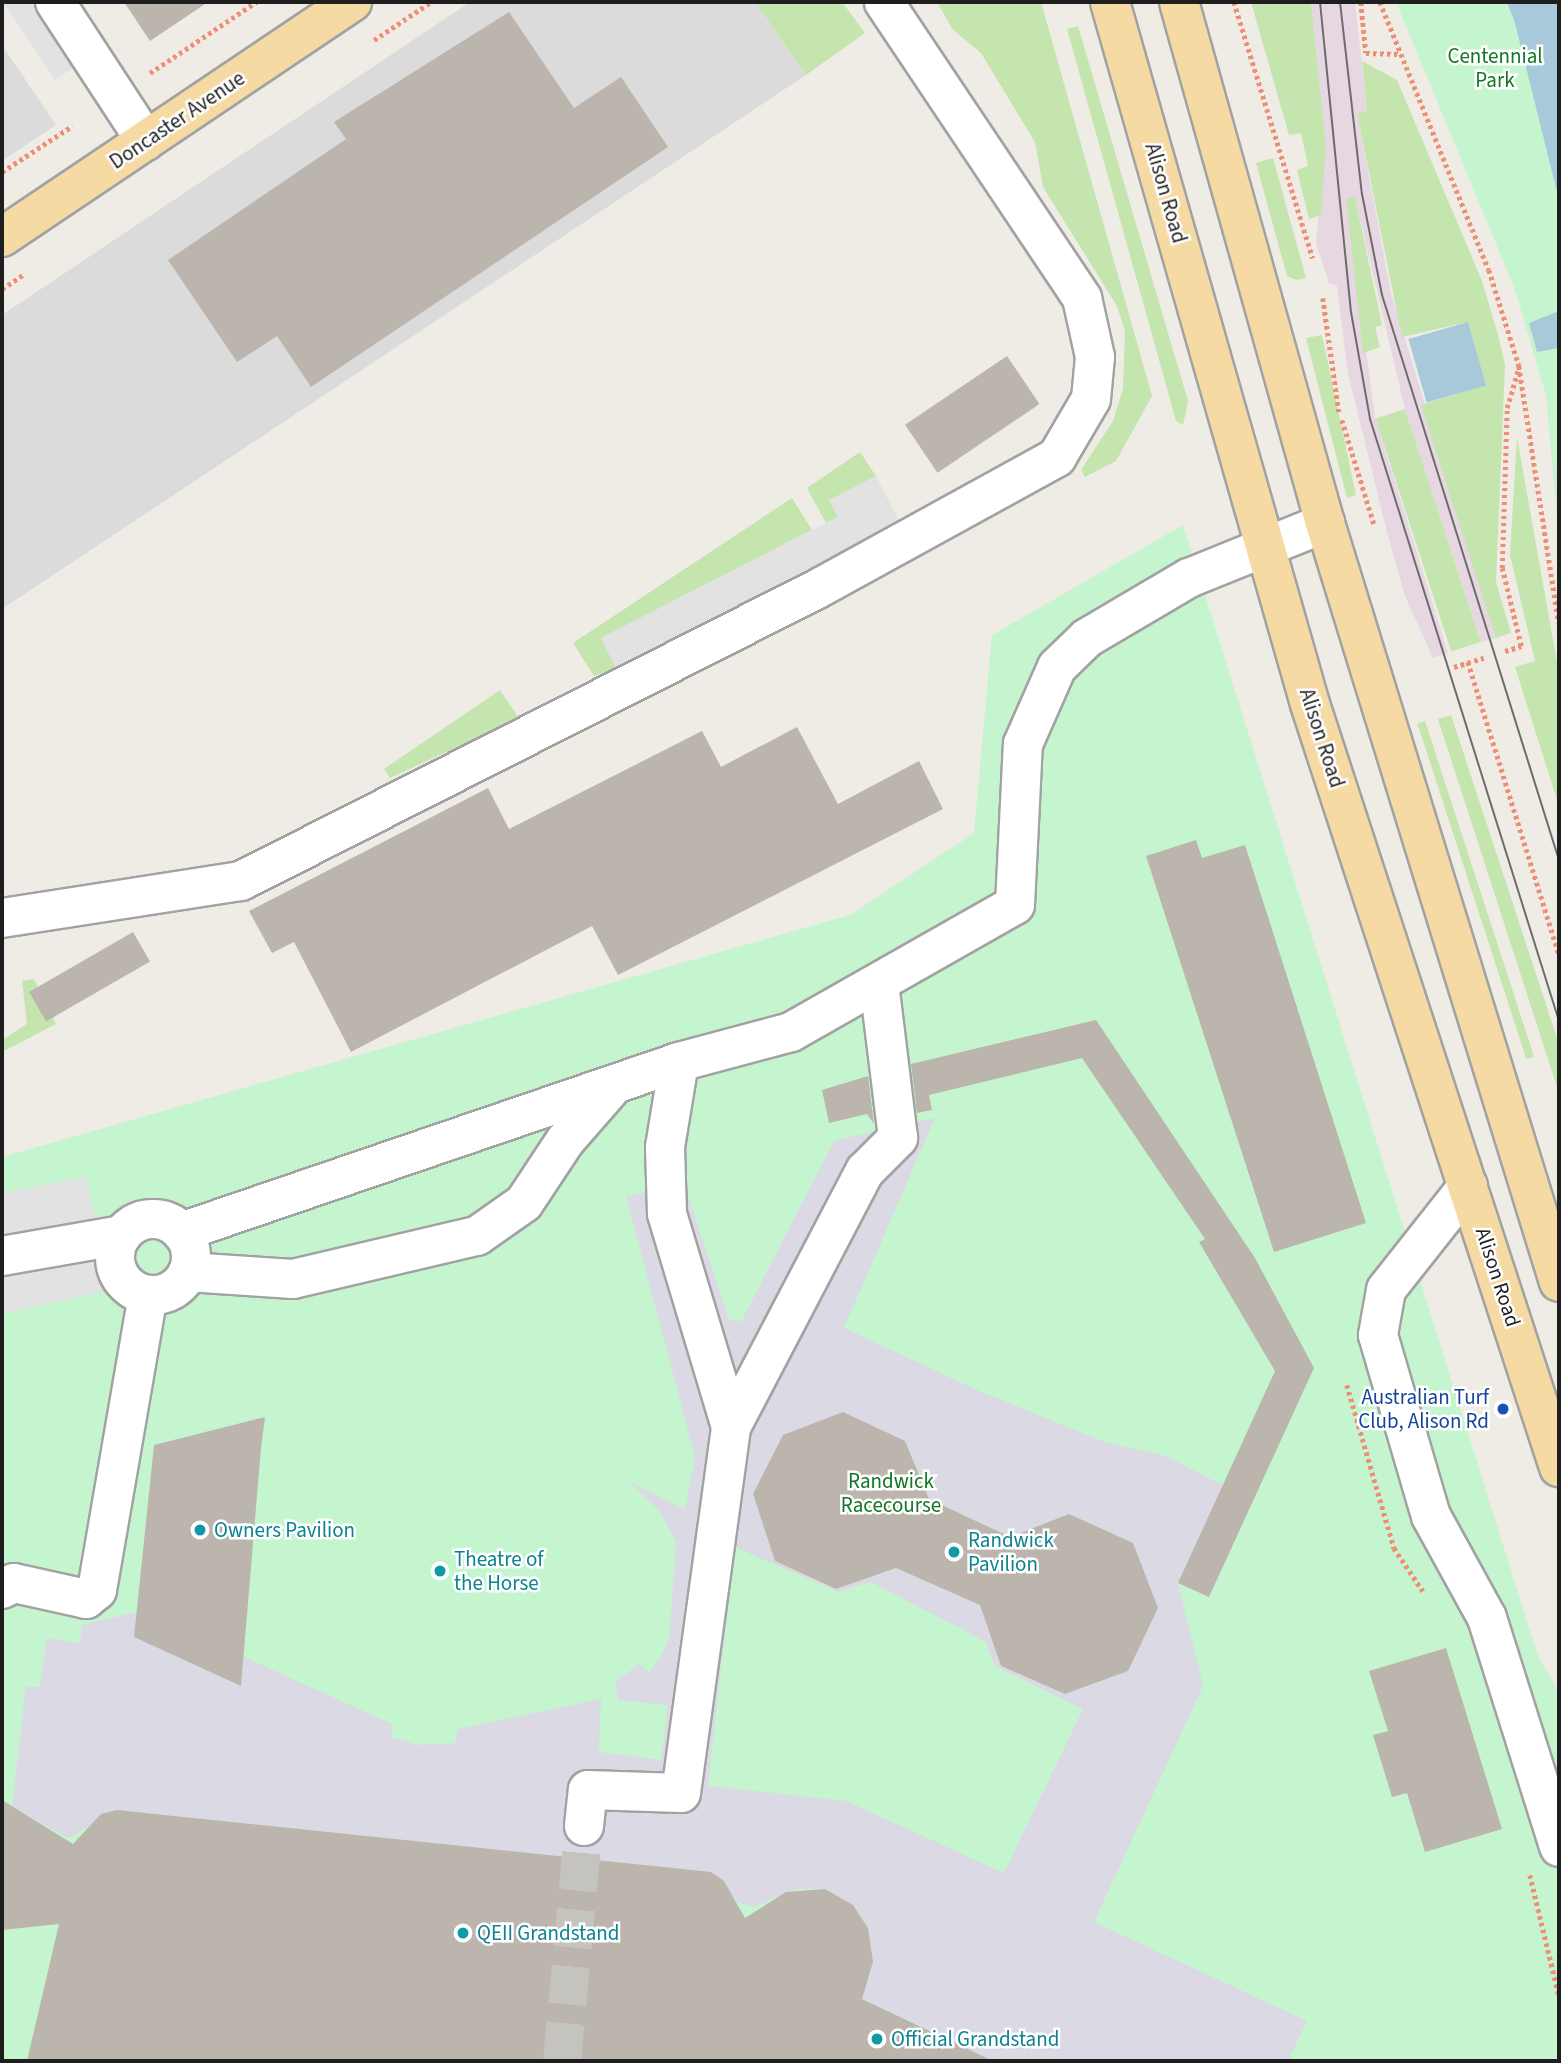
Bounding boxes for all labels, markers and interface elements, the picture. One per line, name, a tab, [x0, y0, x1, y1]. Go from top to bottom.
park label: Centennial Park	[1447, 43, 1543, 93]
street label: Doncaster Avenue	[105, 66, 249, 174]
street label: Alison Road	[1140, 140, 1192, 246]
street label: Alison Road	[1294, 685, 1350, 791]
street label: Alison Road	[1470, 1224, 1526, 1330]
place label: Australian Turf Club, Alison Rd	[1358, 1384, 1489, 1434]
marker: Australian Turf Club, Alison Rd	[1495, 1401, 1511, 1417]
park label: Randwick Racecourse	[841, 1468, 941, 1518]
place label: Owners Pavilion	[214, 1517, 355, 1543]
marker: Owners Pavilion	[192, 1522, 208, 1538]
place label: Randwick Pavilion	[968, 1527, 1054, 1577]
marker: Randwick Pavilion	[946, 1544, 962, 1560]
place label: Theatre of the Horse	[454, 1546, 543, 1596]
marker: Theatre of the Horse	[432, 1563, 448, 1579]
place label: QEII Grandstand	[477, 1920, 619, 1946]
marker: QEII Grandstand	[455, 1925, 471, 1941]
place label: Official Grandstand	[891, 2026, 1059, 2052]
marker: Official Grandstand	[869, 2031, 885, 2047]

